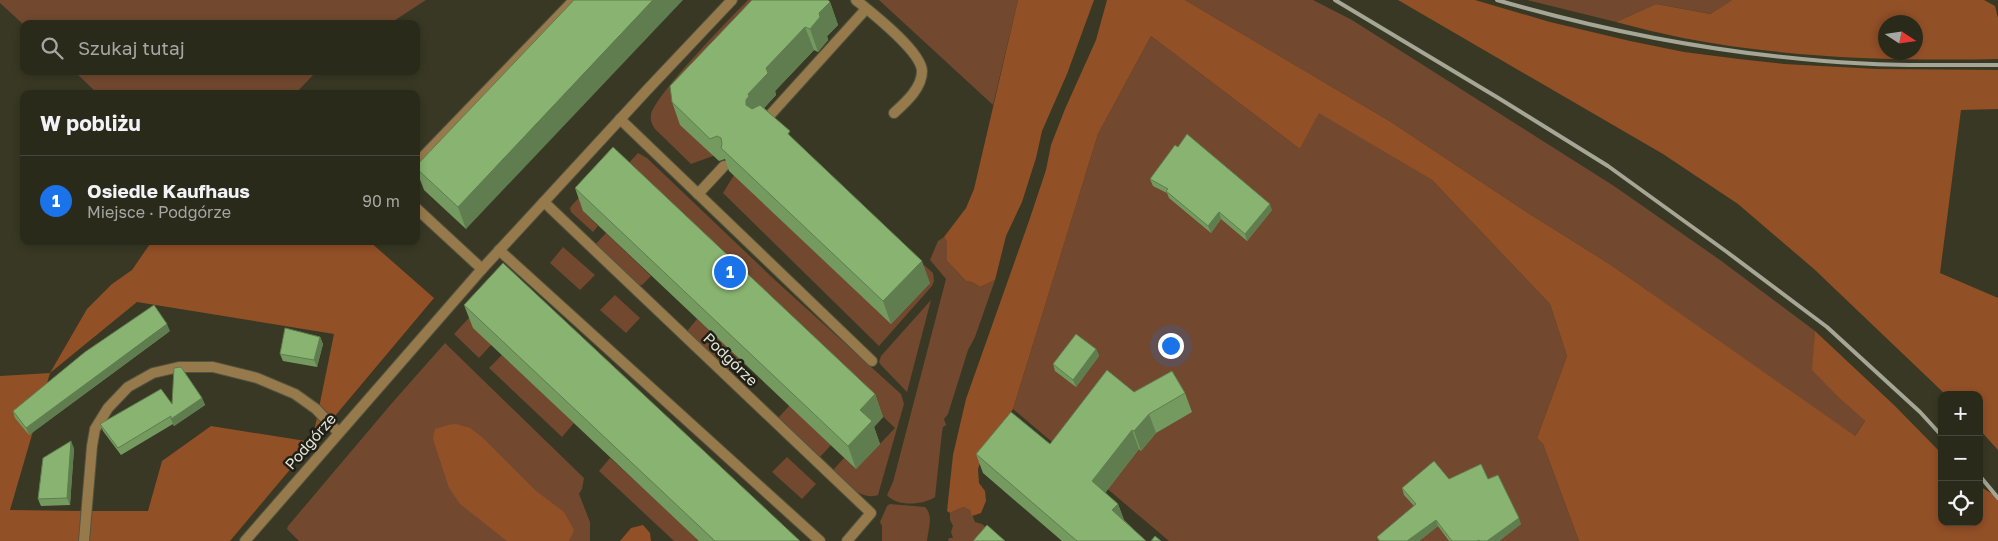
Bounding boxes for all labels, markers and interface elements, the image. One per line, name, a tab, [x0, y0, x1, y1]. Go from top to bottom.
north arrow	[1878, 15, 1923, 60]
search box	[20, 20, 420, 75]
icon: search	[38, 34, 66, 62]
text: Szukaj tutaj	[78, 36, 185, 59]
text: W pobliżu	[40, 110, 141, 136]
text: Osiedle Kaufhaus	[87, 179, 250, 202]
text: 1	[52, 191, 60, 211]
text: 90 m	[362, 191, 400, 211]
text: Miejsce · Podgórze	[87, 202, 231, 222]
pin: 1	[714, 253, 746, 291]
street label: Podgórze	[700, 329, 762, 389]
your location	[1158, 333, 1184, 359]
map controls	[1938, 391, 1983, 526]
button: +	[1938, 391, 1983, 436]
street label: Podgórze	[281, 409, 339, 473]
button: −	[1938, 436, 1983, 481]
button: locate	[1938, 481, 1983, 526]

